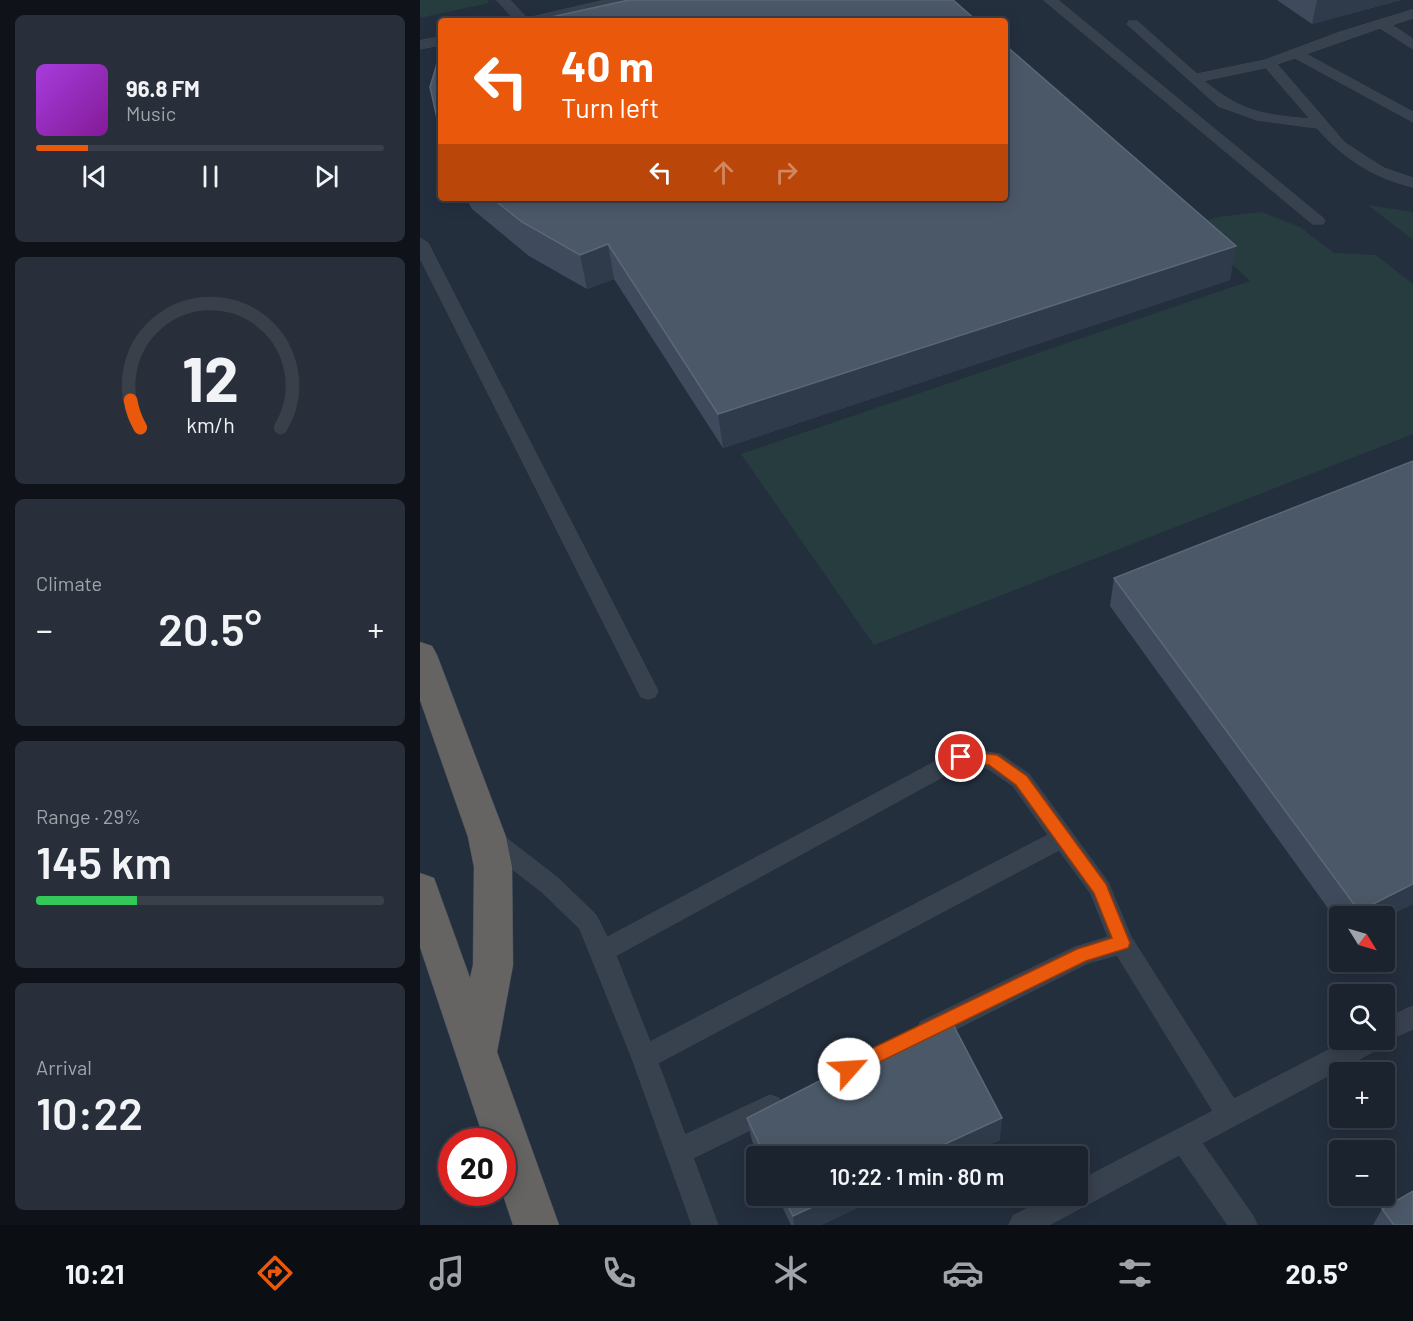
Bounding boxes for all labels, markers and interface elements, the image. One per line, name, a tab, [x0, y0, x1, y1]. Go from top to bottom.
text: 40 m	[561, 40, 654, 90]
icon: left	[462, 42, 540, 120]
text: 96.8 FM	[126, 75, 200, 101]
text: Turn left	[561, 91, 659, 123]
text: Music	[126, 101, 176, 125]
icon: left	[644, 156, 677, 189]
icon: ahead	[707, 156, 740, 189]
icon: right	[770, 156, 803, 189]
icon: previous	[78, 160, 111, 193]
icon: pause	[194, 160, 227, 193]
icon: next	[310, 160, 343, 193]
text: 12	[181, 340, 239, 414]
text: km/h	[186, 412, 234, 437]
text: Climate	[36, 571, 102, 595]
text: 20.5°	[158, 601, 262, 655]
text: −	[36, 609, 53, 649]
text: +	[367, 609, 384, 649]
pin	[935, 731, 986, 782]
icon: arrive	[944, 740, 977, 773]
text: Range · 29%	[36, 804, 141, 828]
text: 145 km	[36, 834, 172, 888]
north arrow	[1329, 906, 1395, 972]
map controls	[1329, 906, 1395, 1206]
button: search	[1329, 984, 1395, 1050]
position arrow	[817, 1037, 881, 1101]
text: Arrival	[36, 1055, 92, 1079]
button: +	[1329, 1062, 1395, 1128]
text: 10:22	[36, 1085, 143, 1139]
speed limit sign: 20	[438, 1128, 516, 1206]
button: −	[1329, 1140, 1395, 1206]
text: 10:22 · 1 min · 80 m	[830, 1163, 1004, 1189]
icon: directions	[254, 1252, 296, 1294]
icon: music	[426, 1252, 468, 1294]
icon: phone	[598, 1252, 640, 1294]
icon: climate	[770, 1252, 812, 1294]
icon: car	[942, 1252, 984, 1294]
icon: filters	[1114, 1252, 1156, 1294]
text: 10:21	[65, 1257, 124, 1289]
text: 20.5°	[1285, 1257, 1348, 1289]

